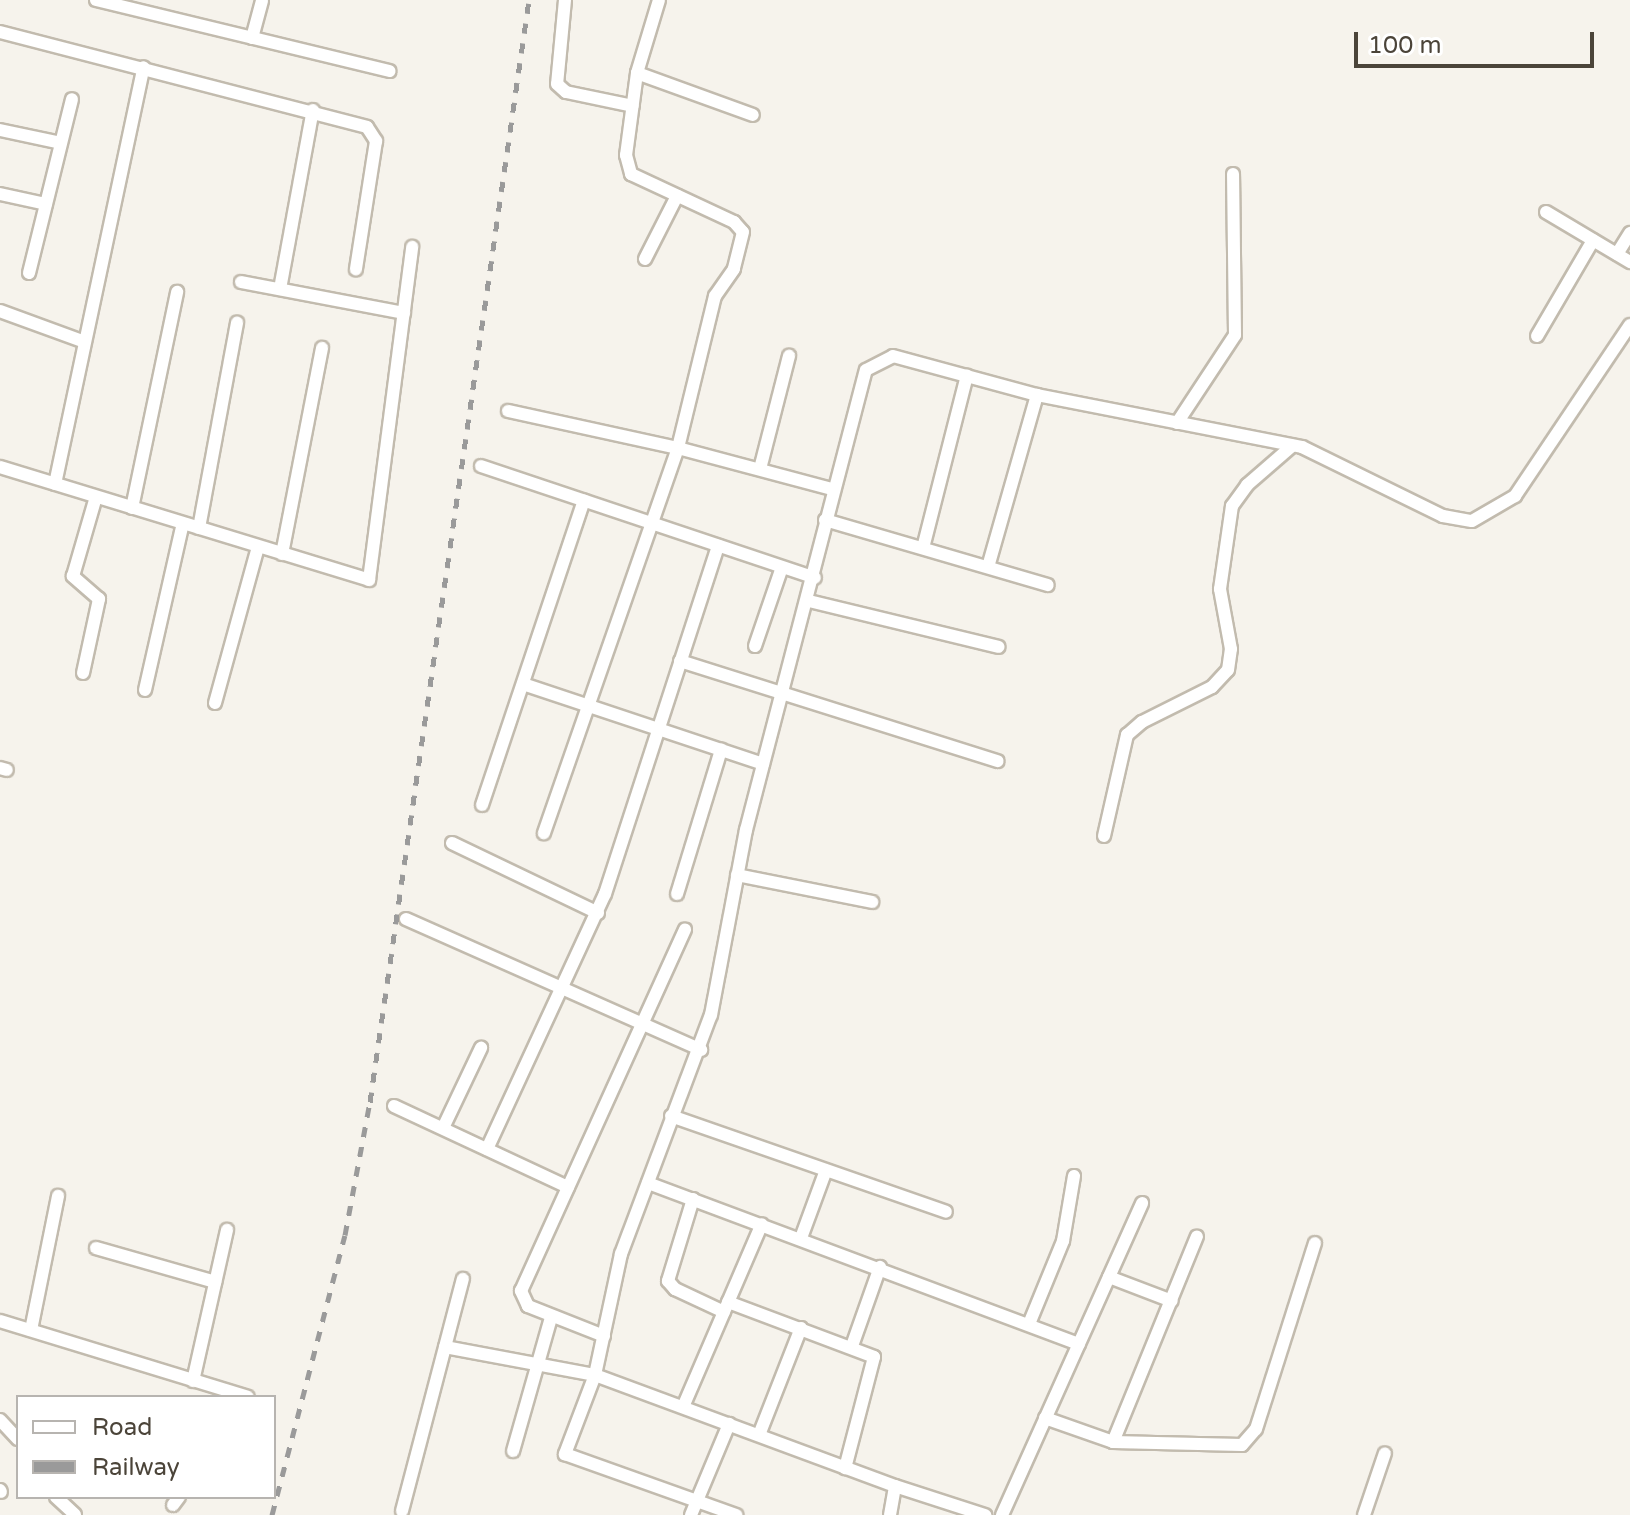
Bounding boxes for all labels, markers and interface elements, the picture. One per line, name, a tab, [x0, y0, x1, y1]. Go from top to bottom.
scale bar	[1358, 16, 1598, 66]
text: 100 m	[1368, 31, 1442, 60]
legend	[16, 1395, 276, 1499]
text: Road	[92, 1413, 152, 1442]
text: Railway	[92, 1453, 180, 1482]

